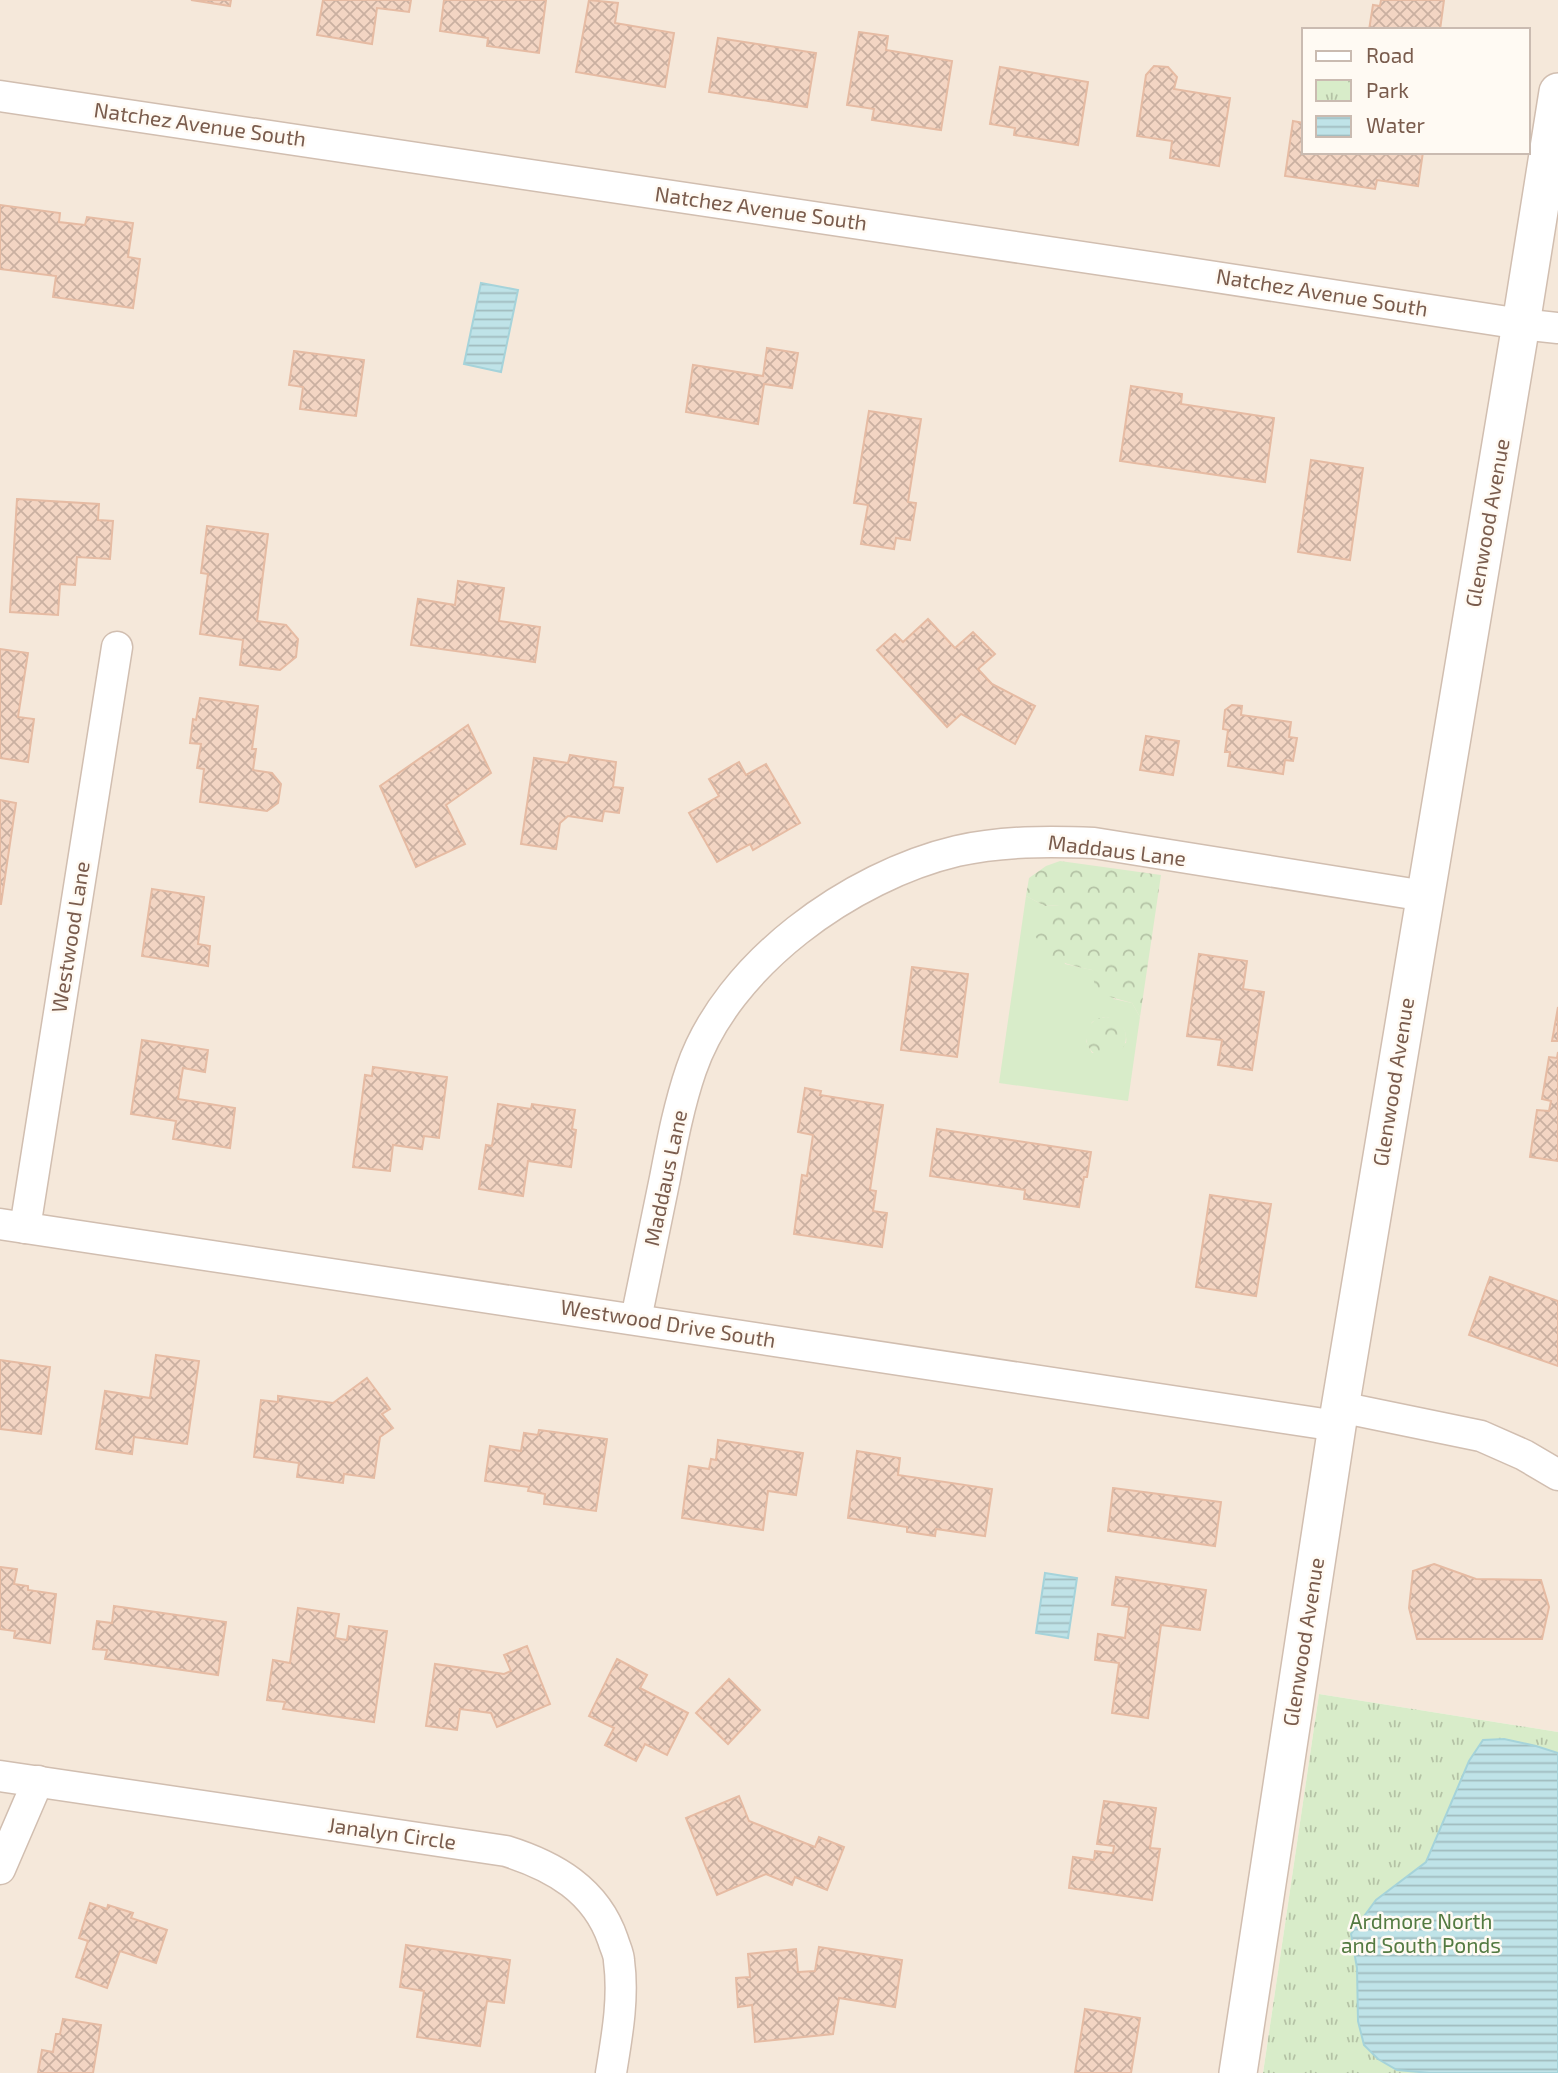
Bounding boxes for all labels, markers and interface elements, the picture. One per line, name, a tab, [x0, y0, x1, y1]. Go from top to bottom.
legend	[1302, 28, 1530, 154]
text: Road	[1366, 42, 1414, 67]
text: Park	[1366, 77, 1409, 102]
street label: Natchez Avenue South	[93, 96, 308, 151]
text: Water	[1366, 112, 1425, 137]
street label: Natchez Avenue South	[654, 180, 869, 235]
street label: Natchez Avenue South	[1215, 262, 1430, 321]
street label: Glenwood Avenue	[1459, 437, 1514, 609]
street label: Maddaus Lane	[1047, 829, 1188, 870]
street label: Westwood Lane	[45, 859, 94, 1014]
street label: Glenwood Avenue	[1367, 996, 1418, 1168]
street label: Maddaus Lane	[638, 1107, 691, 1248]
street label: Westwood Drive South	[559, 1293, 778, 1352]
street label: Glenwood Avenue	[1277, 1556, 1328, 1728]
street label: Janalyn Circle	[326, 1811, 458, 1854]
park label: Ardmore North and South Ponds	[1341, 1908, 1501, 1957]

